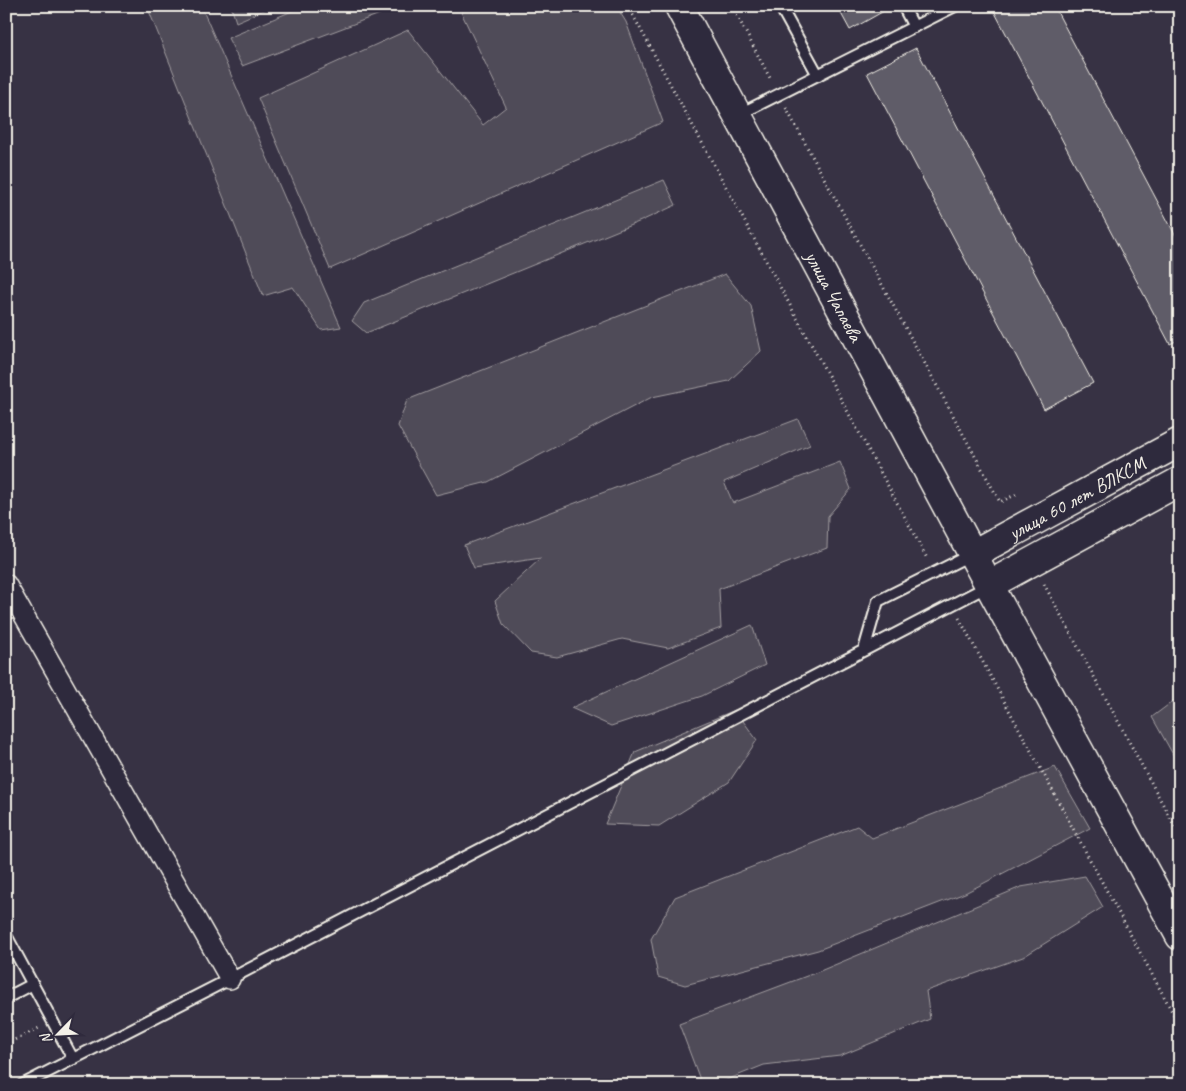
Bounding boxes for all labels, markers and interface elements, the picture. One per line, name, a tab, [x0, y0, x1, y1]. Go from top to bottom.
street label: улица Чапаева	[799, 245, 869, 347]
street label: улица 60 лет ВЛКСМ	[1003, 450, 1151, 545]
north arrow	[32, 1008, 82, 1058]
text: N	[36, 1030, 56, 1047]

